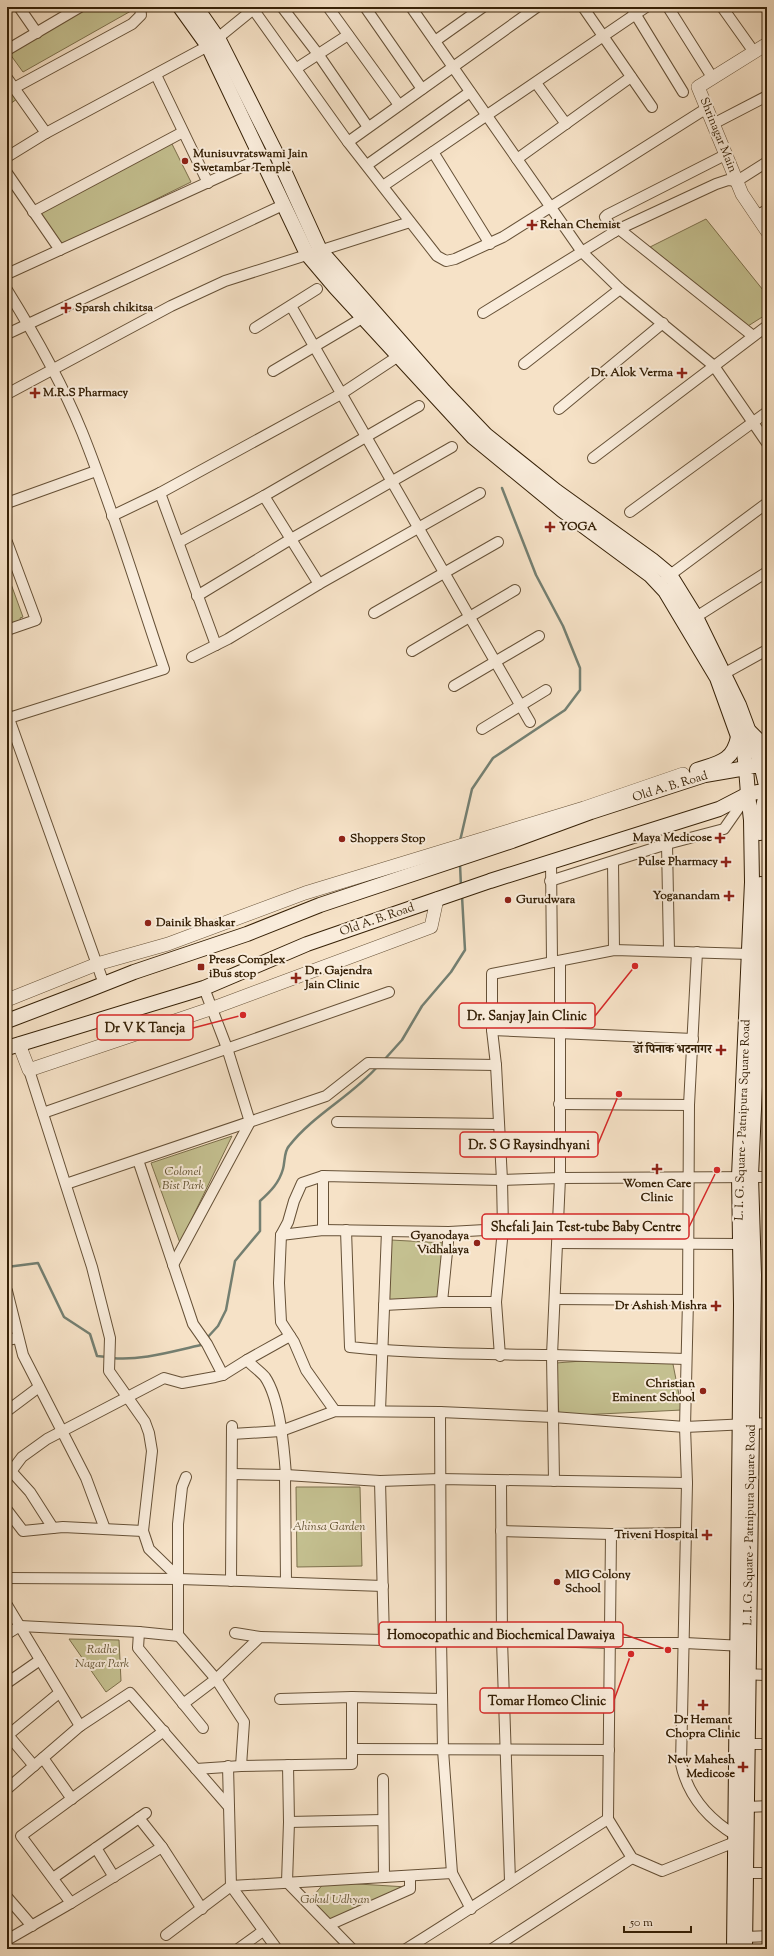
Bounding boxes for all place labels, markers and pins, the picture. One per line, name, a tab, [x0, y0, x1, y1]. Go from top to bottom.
place label: Munisuvratswami Jain Swetambar Temple	[192, 145, 309, 177]
marker: Munisuvratswami Jain Swetambar Temple	[180, 156, 190, 166]
place label: Rehan Chemist	[539, 216, 621, 234]
marker: Rehan Chemist	[527, 220, 537, 230]
place label: Sparsh chikitsa	[75, 299, 154, 317]
marker: Sparsh chikitsa	[60, 302, 72, 314]
place label: Dr. Alok Verma	[590, 364, 673, 382]
marker: Dr. Alok Verma	[676, 367, 688, 379]
place label: M.R.S Pharmacy	[42, 384, 128, 402]
marker: M.R.S Pharmacy	[30, 388, 40, 398]
place label: YOGA	[558, 518, 597, 536]
marker: YOGA	[544, 521, 556, 533]
place label: Maya Medicose	[632, 829, 712, 847]
place label: Shoppers Stop	[350, 830, 426, 848]
marker: Maya Medicose	[715, 833, 725, 843]
marker: Shoppers Stop	[337, 834, 347, 844]
place label: Pulse Pharmacy	[637, 853, 718, 871]
marker: Pulse Pharmacy	[721, 857, 731, 867]
place label: Yoganandam	[652, 887, 720, 905]
marker: Yoganandam	[723, 890, 735, 902]
place label: Gurudwara	[516, 891, 576, 909]
marker: Gurudwara	[503, 895, 513, 905]
place label: Dainik Bhaskar	[155, 914, 236, 932]
marker: Dainik Bhaskar	[143, 918, 153, 928]
place label: Press Complex iBus stop	[208, 951, 286, 983]
marker: Press Complex iBus stop	[196, 962, 206, 972]
place label: Dr. Gajendra Jain Clinic	[304, 962, 373, 994]
marker: Dr. Gajendra Jain Clinic	[290, 972, 302, 984]
callout: Dr. Sanjay Jain Clinic	[459, 1003, 595, 1028]
callout: Dr V K Taneja	[97, 1015, 193, 1040]
place label: डॉ पिनाक भटनागर	[632, 1041, 713, 1059]
marker: डॉ पिनाक भटनागर	[715, 1044, 727, 1056]
callout: Dr. S G Raysindhyani	[460, 1132, 598, 1157]
marker: Women Care Clinic	[651, 1163, 663, 1175]
place label: Women Care Clinic	[622, 1175, 692, 1207]
callout: Shefali Jain Test-tube Baby Centre	[482, 1214, 689, 1239]
place label: Gyanodaya Vidhalaya	[410, 1227, 469, 1259]
marker: Gyanodaya Vidhalaya	[472, 1238, 482, 1248]
place label: Dr Ashish Mishra	[614, 1297, 707, 1315]
marker: Dr Ashish Mishra	[710, 1300, 722, 1312]
place label: Christian Eminent School	[611, 1375, 696, 1407]
marker: Christian Eminent School	[698, 1386, 708, 1396]
place label: Triveni Hospital	[613, 1526, 699, 1544]
marker: Triveni Hospital	[701, 1529, 713, 1541]
place label: MIG Colony School	[564, 1566, 631, 1598]
marker: MIG Colony School	[552, 1577, 562, 1587]
callout: Homoeopathic and Biochemical Dawaiya	[379, 1622, 623, 1647]
callout: Tomar Homeo Clinic	[480, 1688, 614, 1713]
marker: Dr Hemant Chopra Clinic	[697, 1699, 709, 1711]
place label: Dr Hemant Chopra Clinic	[666, 1711, 741, 1743]
place label: New Mahesh Medicose	[667, 1751, 736, 1783]
marker: New Mahesh Medicose	[738, 1762, 748, 1772]

